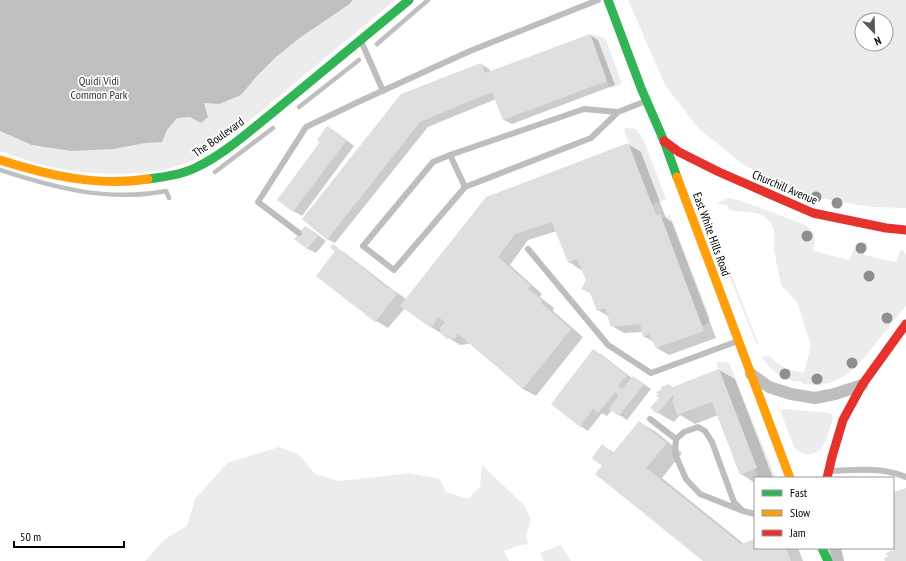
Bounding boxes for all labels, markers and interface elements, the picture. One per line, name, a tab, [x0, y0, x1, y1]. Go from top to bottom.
north arrow	[854, 12, 894, 52]
text: N	[872, 34, 883, 49]
park label: Quidi Vidi Common Park	[71, 73, 128, 102]
street label: The Boulevard	[189, 114, 247, 160]
street label: Churchill Avenue	[750, 166, 820, 208]
street label: East White Hills Road	[690, 190, 734, 278]
legend	[754, 477, 894, 549]
text: Fast	[790, 485, 808, 500]
text: Slow	[790, 505, 811, 520]
scale bar	[14, 523, 124, 549]
text: Jam	[789, 525, 806, 540]
text: 50 m	[20, 529, 41, 544]

